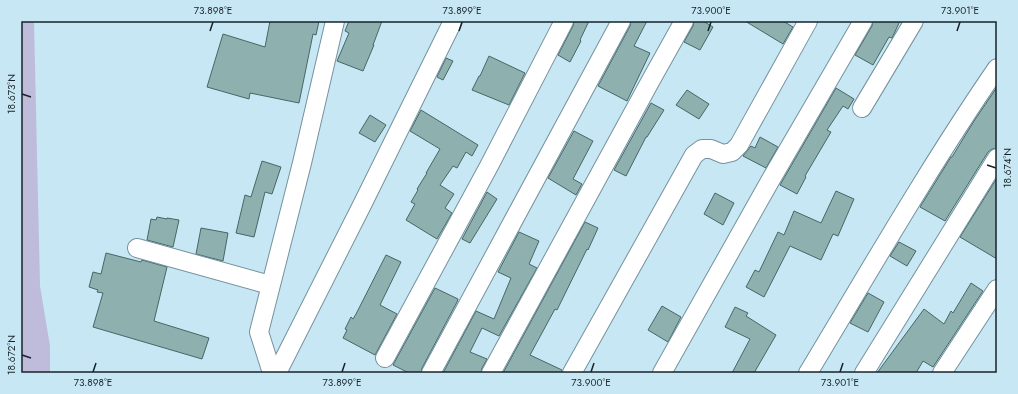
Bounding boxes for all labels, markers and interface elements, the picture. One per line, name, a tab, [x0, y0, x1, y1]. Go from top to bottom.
text: 73.898°E	[194, 3, 232, 18]
text: 73.899°E	[443, 3, 481, 18]
text: 73.900°E	[691, 3, 731, 18]
text: 73.901°E	[941, 3, 979, 18]
text: 18.673°N	[4, 74, 19, 114]
text: 18.674°N	[1000, 148, 1015, 188]
text: 18.672°N	[4, 335, 19, 375]
text: 73.898°E	[74, 375, 112, 390]
text: 73.899°E	[323, 375, 361, 390]
text: 73.900°E	[571, 375, 611, 390]
text: 73.901°E	[821, 375, 859, 390]

